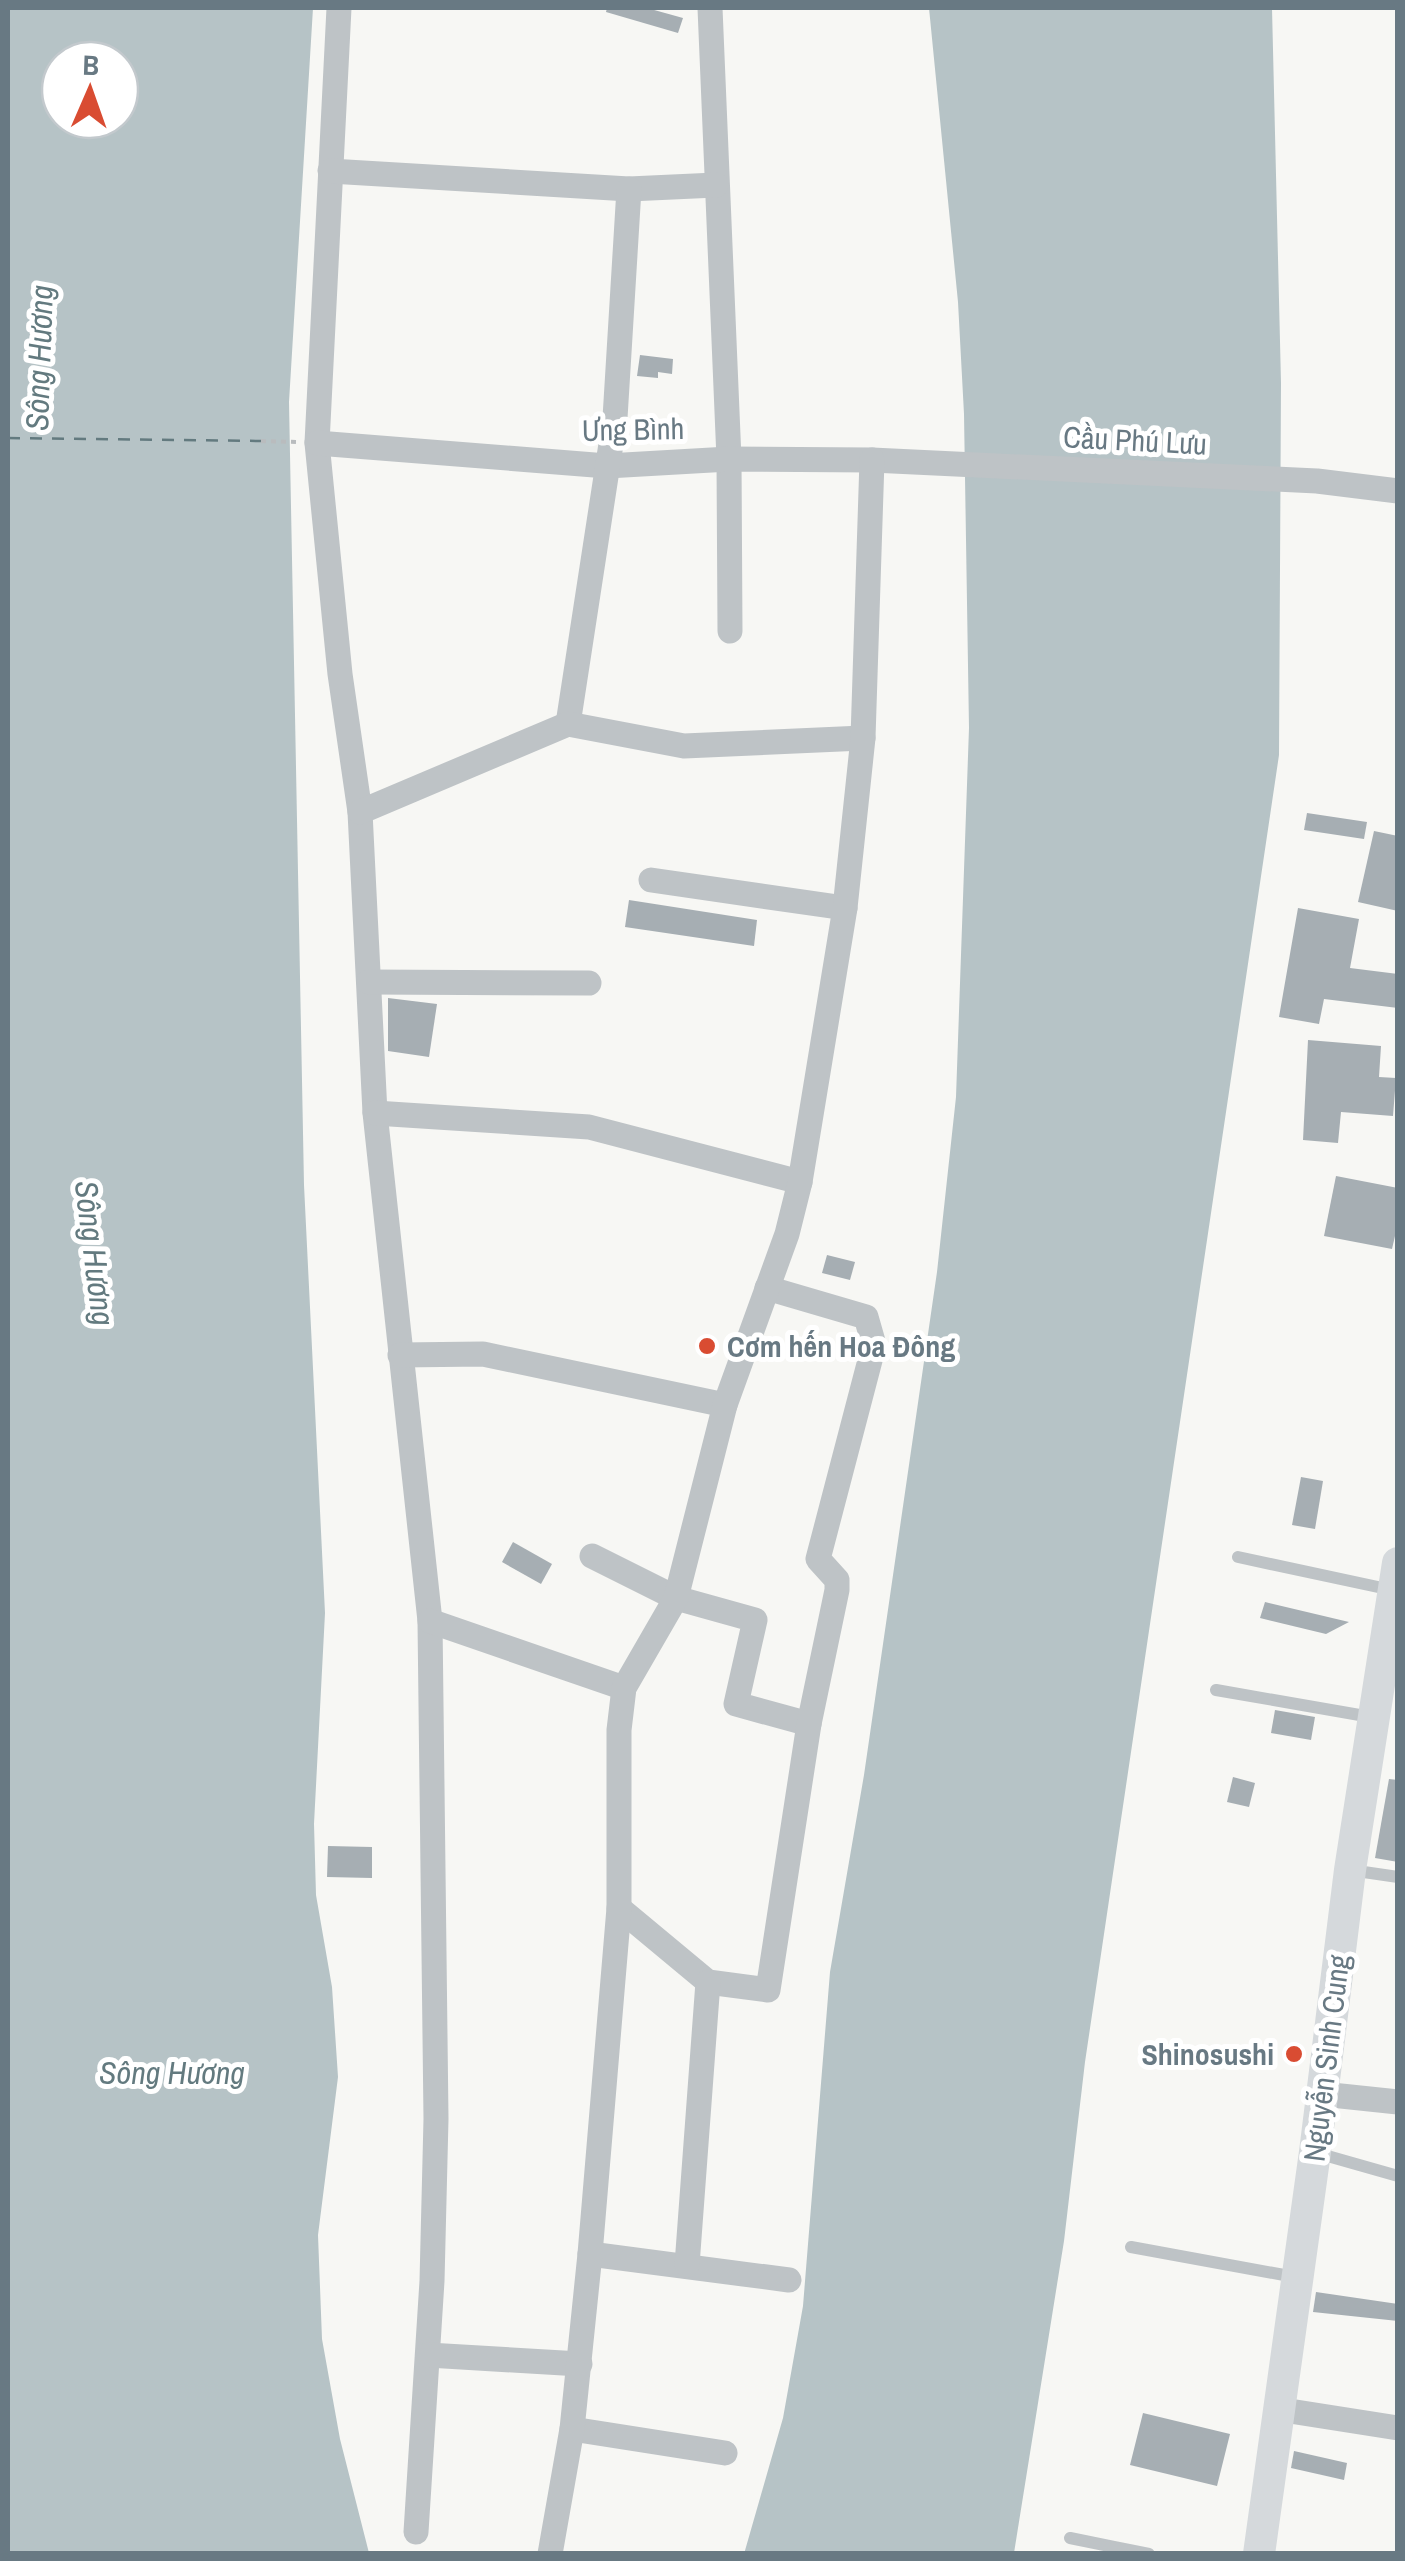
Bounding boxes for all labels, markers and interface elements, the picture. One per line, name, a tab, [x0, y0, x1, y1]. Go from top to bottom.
north arrow	[40, 40, 140, 140]
text: B	[82, 46, 100, 84]
water label: Sông Hương	[15, 284, 63, 432]
street label: Ưng Bình	[581, 408, 685, 450]
street label: Cầu Phú Lưu	[1062, 416, 1208, 464]
water label: Sông Hương	[65, 1178, 125, 1328]
place label: Cơm hến Hoa Đông	[727, 1326, 955, 1366]
marker: Cơm hến Hoa Đông	[696, 1335, 718, 1357]
street label: Nguyễn Sinh Cung	[1293, 1952, 1359, 2164]
place label: Shinosushi	[1141, 2034, 1274, 2074]
marker: Shinosushi	[1283, 2043, 1305, 2065]
water label: Sông Hương	[99, 2051, 245, 2094]

